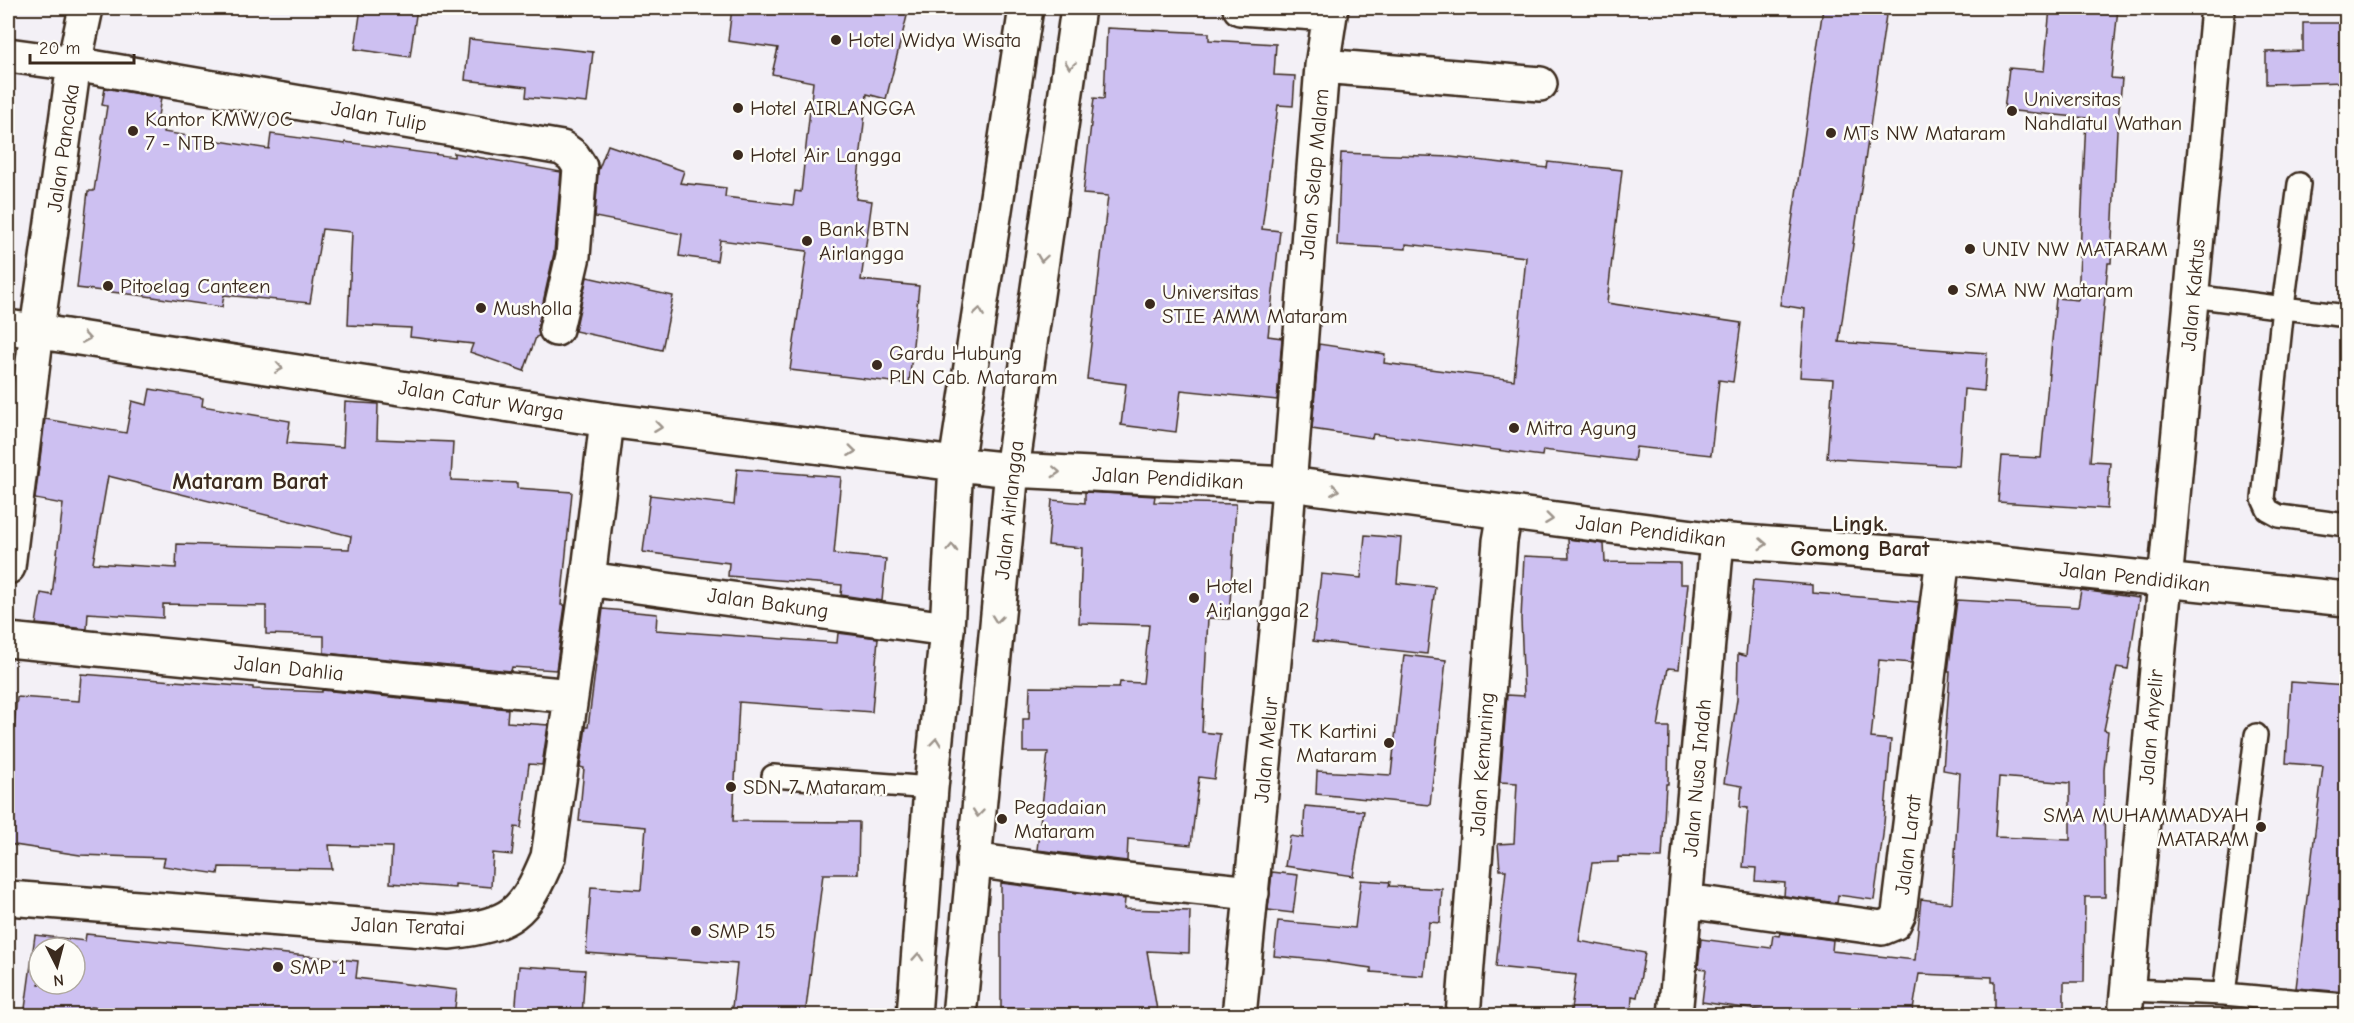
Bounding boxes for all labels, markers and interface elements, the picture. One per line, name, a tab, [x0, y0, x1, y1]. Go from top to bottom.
scale bar	[30, 27, 134, 65]
place label: Hotel Widya Wisata	[848, 28, 1021, 52]
marker: Hotel Widya Wisata	[829, 33, 843, 47]
text: 20 m	[39, 38, 80, 59]
one-way arrow	[1064, 61, 1076, 70]
street label: Jalan Pancaka	[42, 82, 84, 214]
place label: Universitas Nahdlatul Wathan	[2024, 87, 2182, 135]
street label: Jalan Selap Malam	[1295, 88, 1333, 260]
street label: Jalan Tulip	[329, 96, 429, 136]
place label: Hotel AIRLANGGA	[750, 96, 915, 120]
marker: Hotel AIRLANGGA	[731, 101, 745, 115]
marker: Universitas Nahdlatul Wathan	[2005, 104, 2019, 118]
place label: Kantor KMW/OC 7 - NTB	[145, 107, 293, 155]
place label: MTs NW Mataram	[1843, 121, 2006, 145]
marker: Kantor KMW/OC 7 - NTB	[126, 124, 140, 138]
marker: MTs NW Mataram	[1824, 126, 1838, 140]
place label: Hotel Air Langga	[750, 143, 902, 167]
marker: Hotel Air Langga	[731, 148, 745, 162]
place label: Bank BTN Airlangga	[819, 217, 909, 265]
marker: Bank BTN Airlangga	[800, 234, 814, 248]
place label: UNIV NW MATARAM	[1982, 237, 2168, 261]
street label: Jalan Kaktus	[2176, 238, 2210, 352]
marker: UNIV NW MATARAM	[1963, 242, 1977, 256]
one-way arrow	[1037, 254, 1049, 263]
place label: Pitoelag Canteen	[120, 274, 271, 298]
place label: SMA NW Mataram	[1965, 278, 2133, 302]
marker: Pitoelag Canteen	[101, 279, 115, 293]
place label: Universitas STIE AMM Mataram	[1162, 280, 1348, 328]
marker: SMA NW Mataram	[1946, 283, 1960, 297]
place label: Musholla	[493, 296, 572, 320]
marker: Universitas STIE AMM Mataram	[1143, 297, 1157, 311]
marker: Musholla	[474, 301, 488, 315]
one-way arrow	[973, 308, 985, 317]
one-way arrow	[81, 331, 91, 344]
place label: Gardu Hubung PLN Cab. Mataram	[889, 341, 1058, 389]
marker: Gardu Hubung PLN Cab. Mataram	[870, 358, 884, 372]
one-way arrow	[274, 362, 283, 374]
street label: Jalan Catur Warga	[396, 375, 566, 425]
place label: Mitra Agung	[1526, 416, 1637, 440]
one-way arrow	[654, 420, 663, 432]
marker: Mitra Agung	[1507, 421, 1521, 435]
street label: Jalan Airlangga	[990, 439, 1028, 581]
one-way arrow	[847, 444, 856, 457]
street label: Jalan Pendidikan	[1092, 462, 1244, 494]
one-way arrow	[1052, 466, 1061, 479]
district label: Mataram Barat	[172, 467, 329, 495]
one-way arrow	[1330, 483, 1339, 495]
street label: Jalan Pendidikan	[1574, 510, 1728, 552]
district label: Lingk. Gomong Barat	[1791, 511, 1930, 562]
one-way arrow	[1544, 512, 1553, 524]
one-way arrow	[1759, 537, 1768, 550]
one-way arrow	[945, 543, 958, 552]
street label: Jalan Pendidikan	[2058, 557, 2212, 597]
place label: Hotel Airlangga 2	[1206, 574, 1309, 622]
street label: Jalan Bakung	[706, 583, 830, 623]
marker: Hotel Airlangga 2	[1187, 591, 1201, 605]
one-way arrow	[991, 614, 1004, 623]
street label: Jalan Dahlia	[233, 650, 345, 686]
street label: Jalan Anyelir	[2134, 668, 2168, 786]
street label: Jalan Kemuning	[1465, 691, 1499, 837]
street label: Jalan Melur	[1249, 695, 1283, 804]
street label: Jalan Nusa Indah	[1678, 698, 1716, 858]
place label: TK Kartini Mataram	[1289, 719, 1377, 767]
marker: TK Kartini Mataram	[1382, 736, 1396, 750]
one-way arrow	[929, 737, 942, 746]
place label: SDN 7 Mataram	[743, 775, 886, 799]
marker: SDN 7 Mataram	[724, 780, 738, 794]
street label: Jalan Larat	[1890, 793, 1926, 896]
place label: Pegadaian Mataram	[1014, 795, 1107, 843]
place label: SMA MUHAMMADYAH MATARAM	[2043, 803, 2249, 851]
one-way arrow	[972, 808, 985, 817]
marker: Pegadaian Mataram	[995, 812, 1009, 826]
marker: SMA MUHAMMADYAH MATARAM	[2254, 820, 2268, 834]
street label: Jalan Teratai	[351, 912, 465, 940]
place label: SMP 15	[708, 919, 776, 943]
marker: SMP 15	[689, 924, 703, 938]
north arrow	[27, 936, 87, 996]
one-way arrow	[912, 953, 925, 962]
place label: SMP 1	[290, 955, 346, 979]
marker: SMP 1	[271, 960, 285, 974]
text: N	[52, 970, 65, 989]

